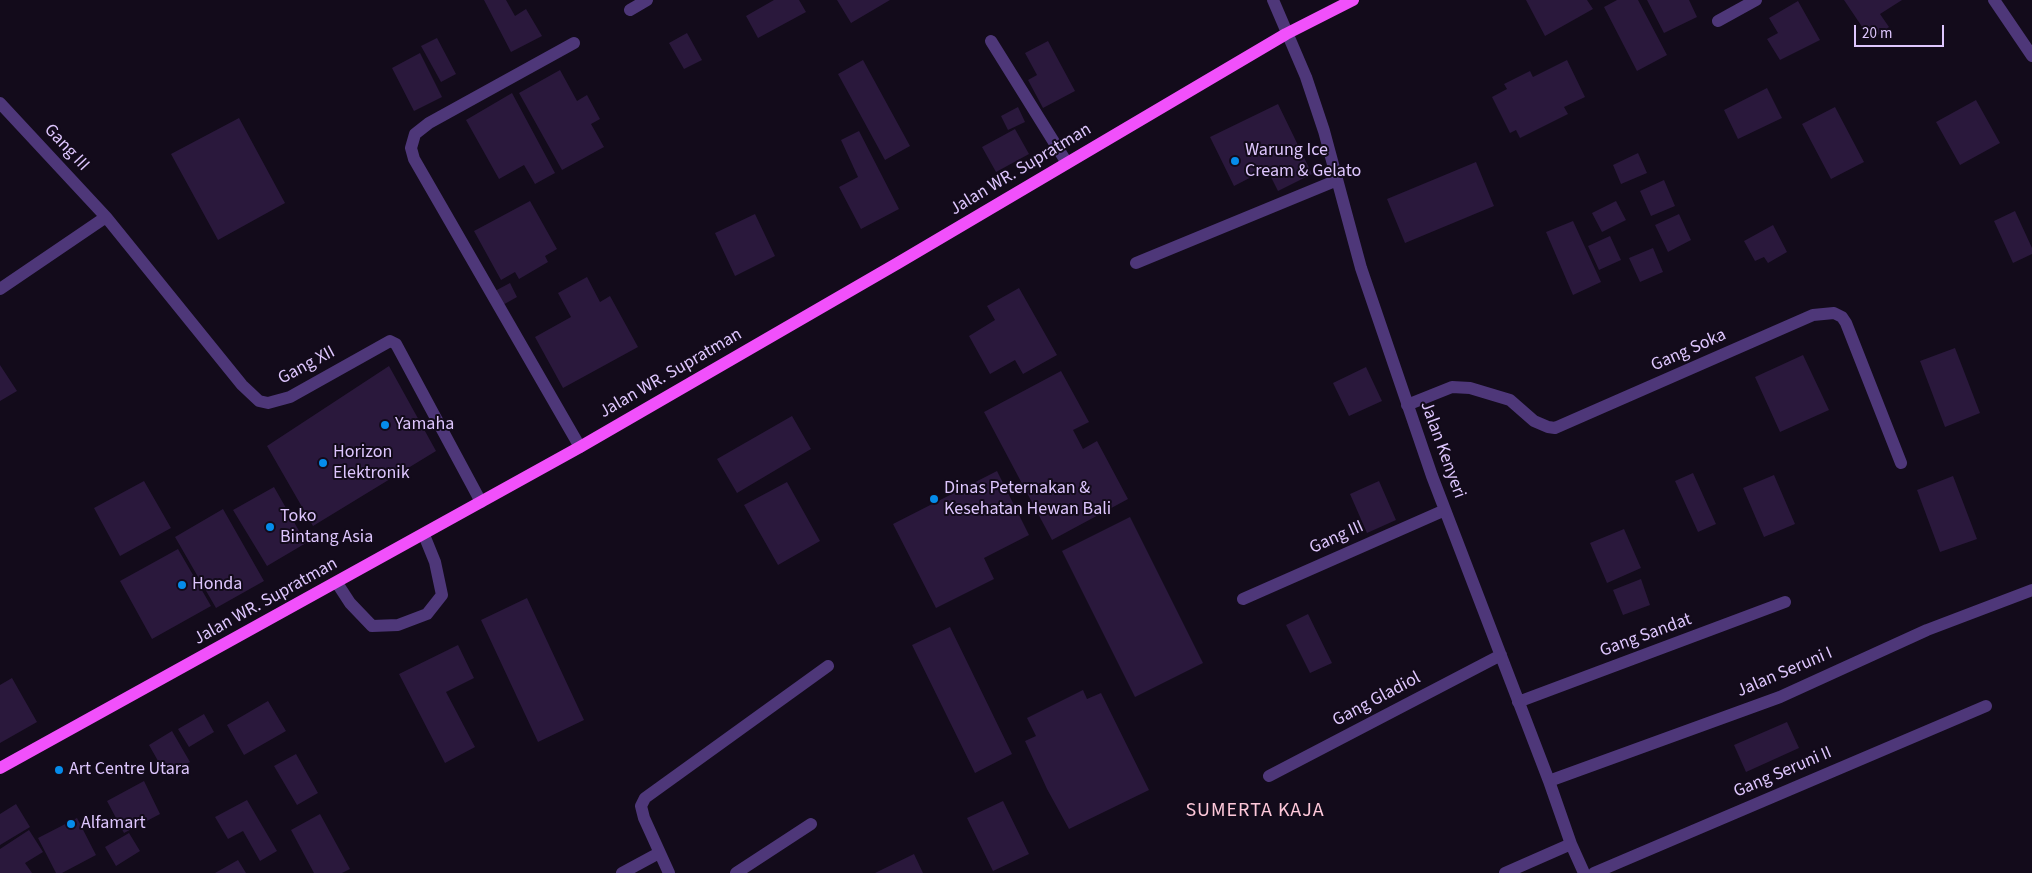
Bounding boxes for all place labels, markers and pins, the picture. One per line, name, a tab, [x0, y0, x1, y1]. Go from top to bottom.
place label: Warung Ice Cream & Gelato	[1245, 140, 1361, 182]
marker: Warung Ice Cream & Gelato	[1229, 155, 1241, 167]
place label: Yamaha	[395, 414, 454, 436]
marker: Yamaha	[379, 419, 391, 431]
place label: Horizon Elektronik	[333, 442, 410, 484]
marker: Horizon Elektronik	[317, 457, 329, 469]
place label: Dinas Peternakan & Kesehatan Hewan Bali	[944, 478, 1111, 520]
marker: Dinas Peternakan & Kesehatan Hewan Bali	[928, 493, 940, 505]
place label: Toko Bintang Asia	[280, 506, 373, 548]
marker: Toko Bintang Asia	[264, 521, 276, 533]
place label: Honda	[192, 574, 242, 596]
marker: Honda	[176, 579, 188, 591]
place label: Art Centre Utara	[69, 759, 190, 781]
marker: Art Centre Utara	[53, 764, 65, 776]
place label: Alfamart	[81, 813, 146, 835]
marker: Alfamart	[65, 818, 77, 830]

